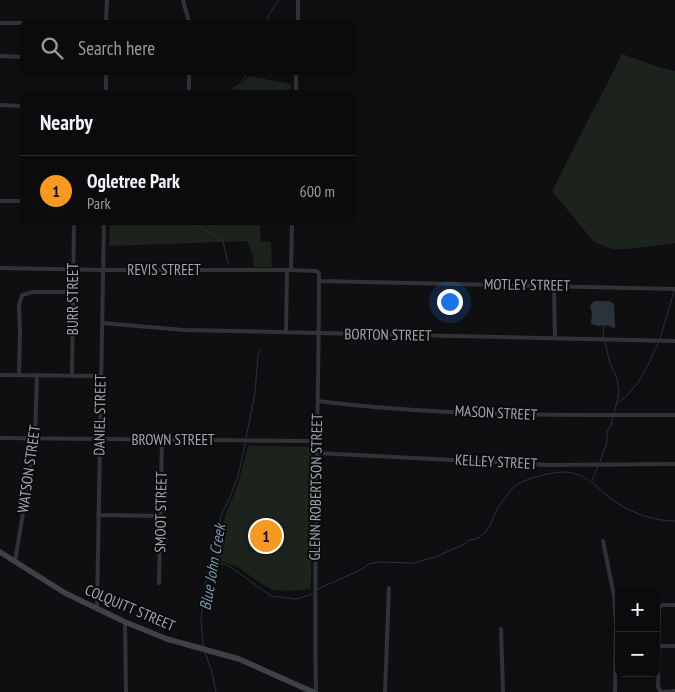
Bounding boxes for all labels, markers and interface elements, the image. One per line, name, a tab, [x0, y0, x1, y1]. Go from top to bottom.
search box	[20, 20, 355, 75]
icon: search	[38, 34, 66, 62]
text: Search here	[78, 36, 155, 60]
text: Nearby	[40, 109, 93, 136]
text: Ogletree Park	[87, 169, 180, 193]
text: 1	[52, 181, 60, 201]
text: 600 m	[300, 181, 335, 201]
text: Park	[87, 193, 111, 213]
street label: REVIS STREET	[127, 260, 201, 279]
street label: BURR STREET	[63, 263, 82, 335]
street label: MOTLEY STREET	[484, 274, 571, 295]
your location	[437, 289, 463, 315]
street label: BORTON STREET	[344, 324, 432, 345]
street label: DANIEL STREET	[89, 374, 110, 456]
street label: MASON STREET	[454, 401, 538, 424]
street label: GLENN ROBERTSON STREET	[305, 413, 326, 561]
street label: WATSON STREET	[13, 424, 44, 514]
street label: BROWN STREET	[131, 430, 215, 449]
street label: KELLEY STREET	[454, 450, 538, 473]
street label: SMOOT STREET	[150, 471, 171, 553]
pin: 1	[250, 517, 282, 555]
water label: Blue John Creek	[195, 521, 230, 612]
street label: COLQUITT STREET	[82, 580, 178, 635]
map controls	[615, 587, 660, 677]
button: +	[615, 587, 660, 632]
button: −	[615, 632, 660, 677]

